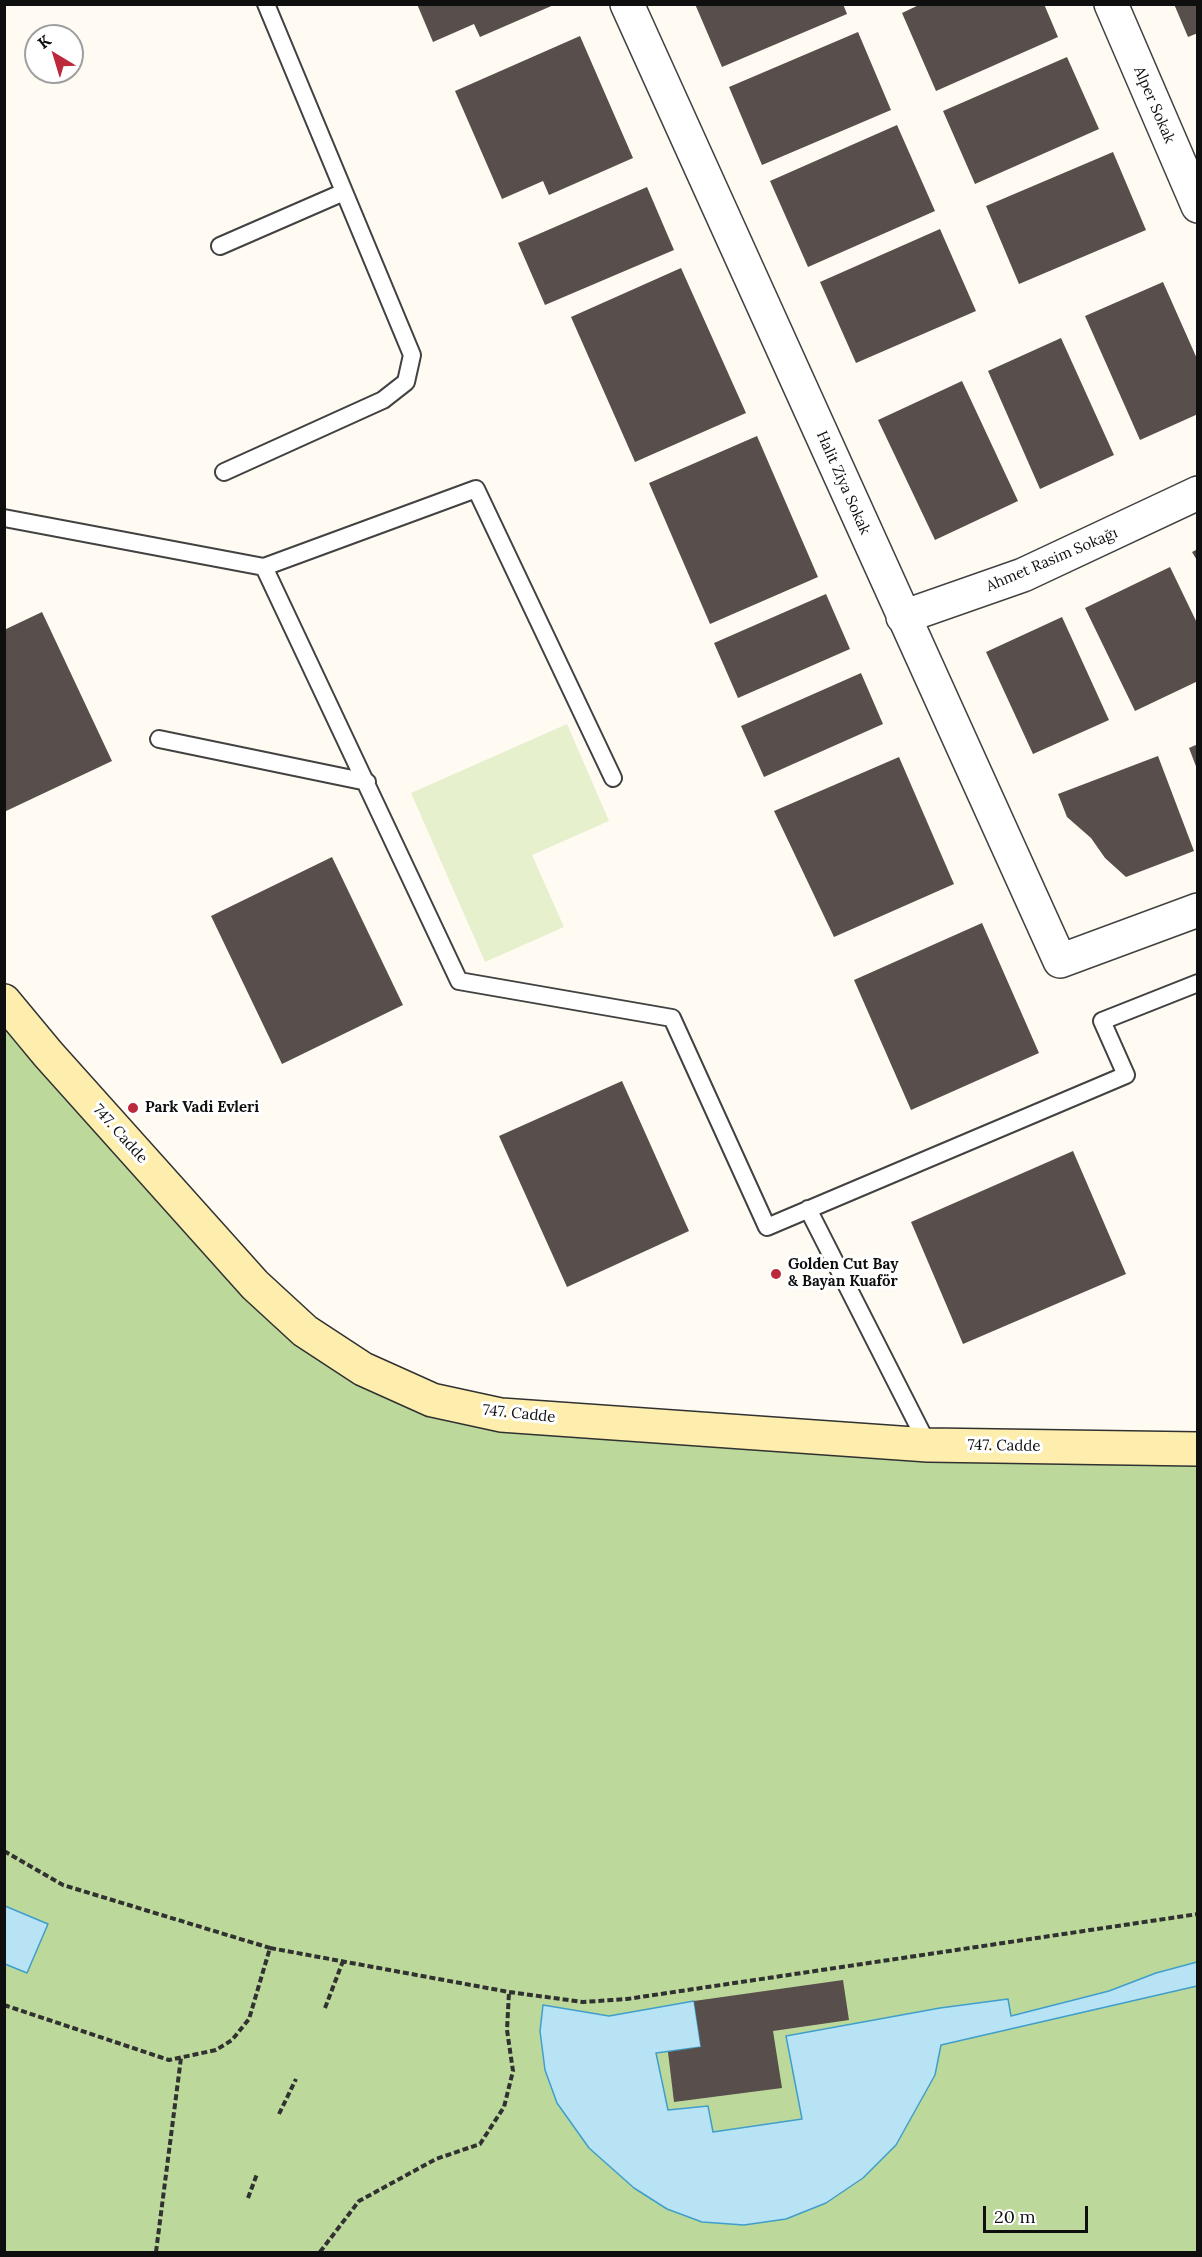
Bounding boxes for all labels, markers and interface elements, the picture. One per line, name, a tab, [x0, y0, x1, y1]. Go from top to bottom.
north arrow	[24, 24, 84, 84]
text: K	[33, 30, 55, 53]
street label: Alper Sokak	[1130, 64, 1178, 146]
street label: Halit Ziya Sokak	[812, 428, 874, 538]
street label: Ahmet Rasim Sokağı	[984, 524, 1120, 596]
place label: Park Vadi Evleri	[145, 1099, 259, 1117]
street label: 747. Cadde	[89, 1101, 151, 1167]
marker: Park Vadi Evleri	[126, 1101, 140, 1115]
place label: Golden Cut Bay & Bayan Kuaför	[788, 1256, 898, 1291]
marker: Golden Cut Bay & Bayan Kuaför	[769, 1267, 783, 1281]
street label: 747. Cadde	[482, 1401, 556, 1427]
street label: 747. Cadde	[967, 1436, 1041, 1456]
scale bar	[986, 2194, 1091, 2232]
text: 20 m	[994, 2205, 1036, 2228]

